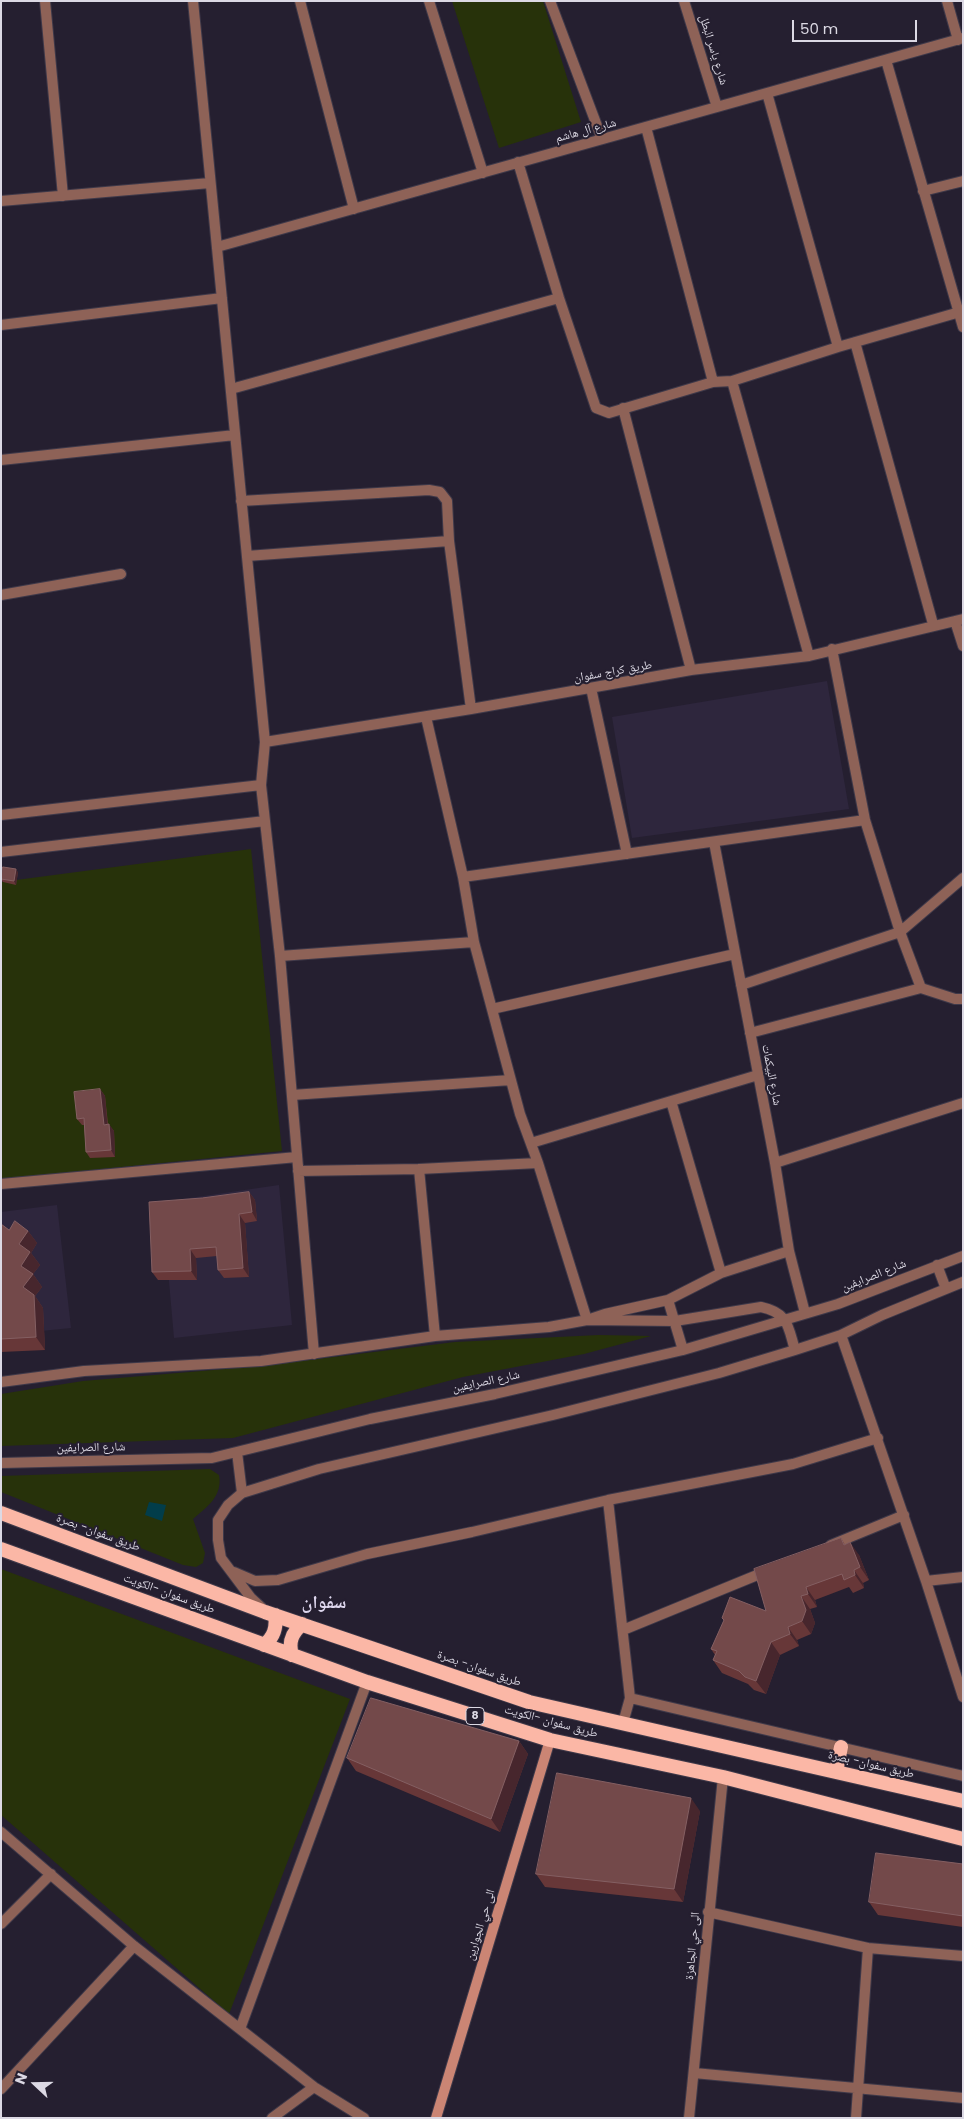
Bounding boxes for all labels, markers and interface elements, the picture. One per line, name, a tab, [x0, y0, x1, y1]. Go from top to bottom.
scale bar	[794, 10, 919, 42]
street label: شارع ياسر البطل	[695, 13, 731, 87]
text: 50 m	[800, 18, 838, 39]
street label: شارع آل هاشم	[554, 116, 618, 146]
street label: طريق كراج سفوان	[573, 658, 653, 686]
street label: شارع البيكمات	[758, 1043, 784, 1107]
street label: شارع الصرايفين	[840, 1256, 908, 1296]
street label: شارع الصرايفين	[451, 1368, 521, 1396]
street label: شارع الصرايفين	[57, 1440, 125, 1456]
street label: طريق سفوان- بصرة	[54, 1511, 142, 1555]
street label: طريق سفوان -الكويت	[121, 1571, 217, 1617]
district label: سفوان	[302, 1592, 346, 1614]
street label: طريق سفوان- بصرة	[435, 1648, 523, 1690]
street label: طريق سفوان -الكويت	[503, 1703, 599, 1741]
road number: 8	[466, 1708, 484, 1724]
street label: طريق سفوان- بصرة	[826, 1748, 916, 1782]
street label: الى حي الجوارين	[463, 1888, 499, 1962]
street label: الى حي الجاهزة	[683, 1911, 703, 1981]
north arrow	[10, 2059, 60, 2109]
text: N	[10, 2070, 32, 2087]

